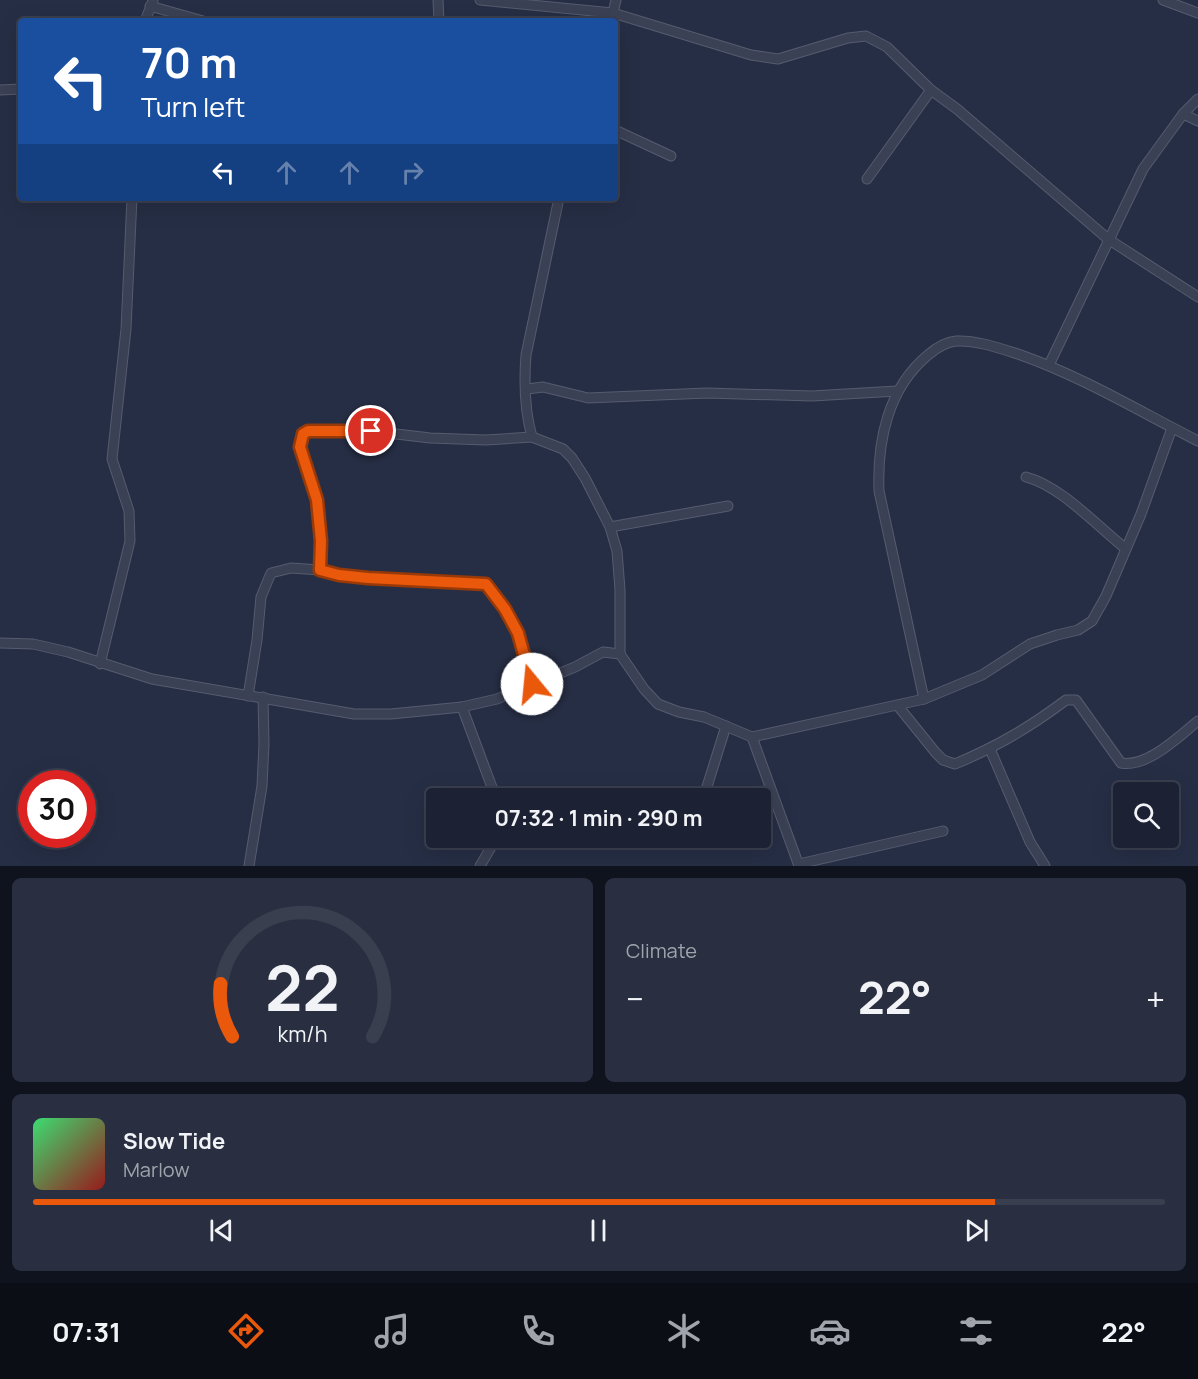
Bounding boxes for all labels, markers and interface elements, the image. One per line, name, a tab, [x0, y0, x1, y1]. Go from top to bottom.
text: 70 m	[141, 33, 237, 91]
icon: left	[42, 42, 120, 120]
text: Turn left	[141, 88, 245, 125]
icon: left	[207, 156, 240, 189]
icon: ahead	[270, 156, 303, 189]
icon: ahead	[333, 156, 366, 189]
icon: right	[396, 156, 429, 189]
pin	[345, 405, 396, 456]
icon: arrive	[354, 414, 387, 447]
position arrow	[500, 652, 564, 716]
speed limit sign: 30	[18, 770, 96, 848]
map controls	[1113, 782, 1179, 848]
button: search	[1113, 782, 1179, 848]
text: 07:32 · 1 min · 290 m	[494, 803, 703, 833]
text: Climate	[626, 937, 697, 964]
text: 22	[265, 944, 340, 1030]
text: 22°	[858, 966, 932, 1028]
text: −	[626, 976, 644, 1021]
text: +	[1146, 976, 1165, 1021]
text: km/h	[278, 1019, 327, 1048]
text: Slow Tide	[123, 1126, 225, 1156]
text: Marlow	[123, 1156, 190, 1183]
icon: previous	[205, 1214, 238, 1247]
icon: pause	[582, 1214, 615, 1247]
icon: next	[960, 1214, 993, 1247]
icon: directions	[225, 1310, 267, 1352]
icon: music	[371, 1310, 413, 1352]
icon: phone	[517, 1310, 559, 1352]
icon: climate	[663, 1310, 705, 1352]
icon: car	[809, 1310, 851, 1352]
icon: filters	[955, 1310, 997, 1352]
text: 07:31	[52, 1313, 121, 1350]
text: 22°	[1102, 1313, 1146, 1350]

